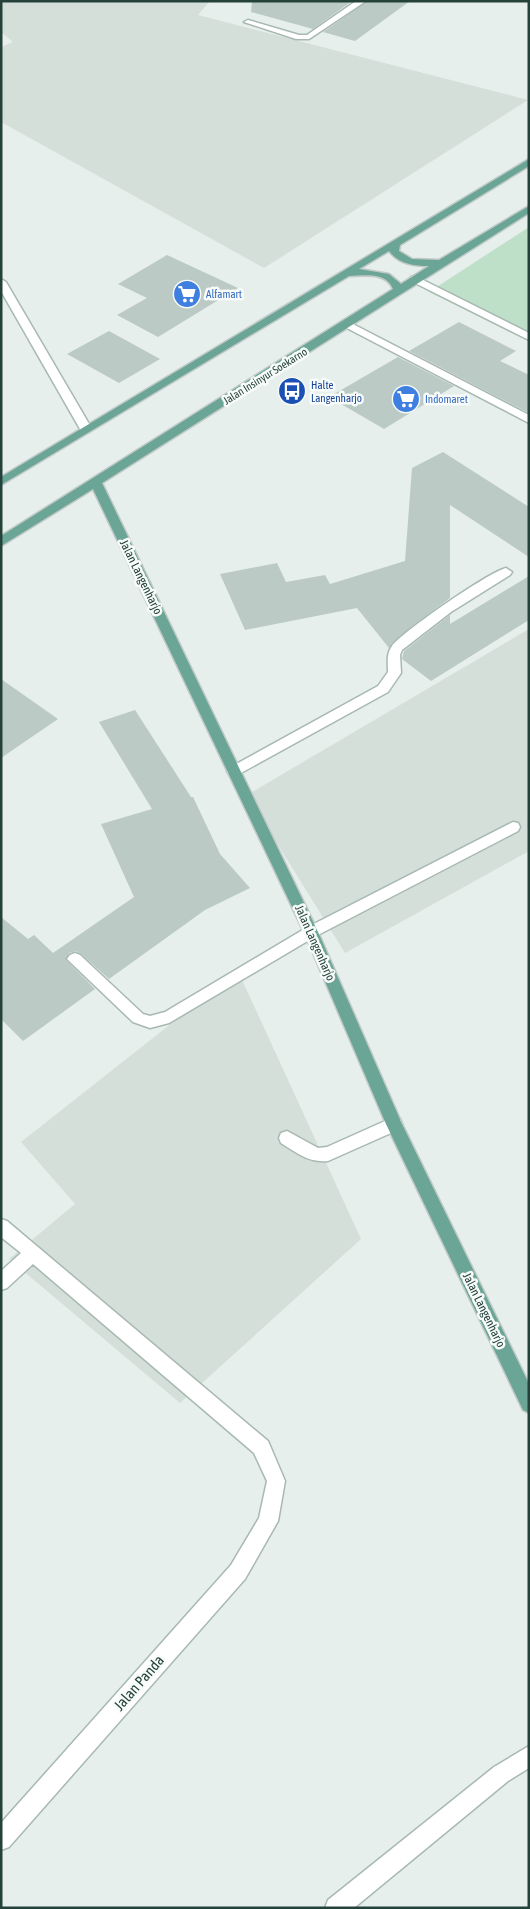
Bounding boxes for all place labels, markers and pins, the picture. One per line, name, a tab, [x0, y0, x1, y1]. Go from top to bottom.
supermarket icon: Alfamart	[172, 279, 202, 309]
place label: Alfamart	[206, 288, 242, 300]
bus stop icon: Halte Langenharjo	[277, 376, 307, 406]
place label: Halte Langenharjo	[311, 379, 362, 404]
supermarket icon: Indomaret	[391, 384, 421, 414]
place label: Indomaret	[425, 393, 468, 405]

